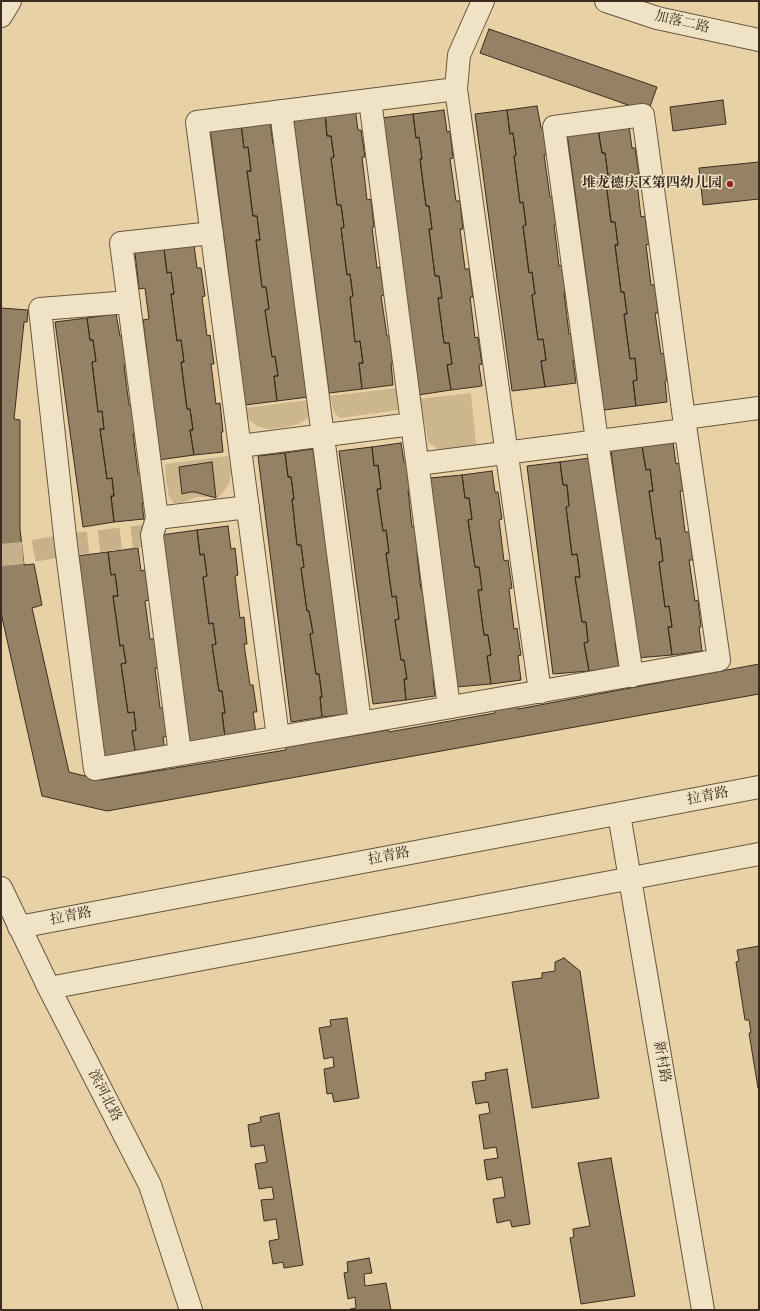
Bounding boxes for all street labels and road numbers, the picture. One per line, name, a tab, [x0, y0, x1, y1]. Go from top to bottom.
street label: 加落二路	[653, 9, 711, 37]
street label: 拉青路	[686, 785, 730, 809]
street label: 拉青路	[367, 845, 411, 869]
street label: 拉青路	[49, 905, 93, 929]
street label: 新村路	[649, 1040, 673, 1084]
street label: 滨河北路	[84, 1067, 124, 1125]

